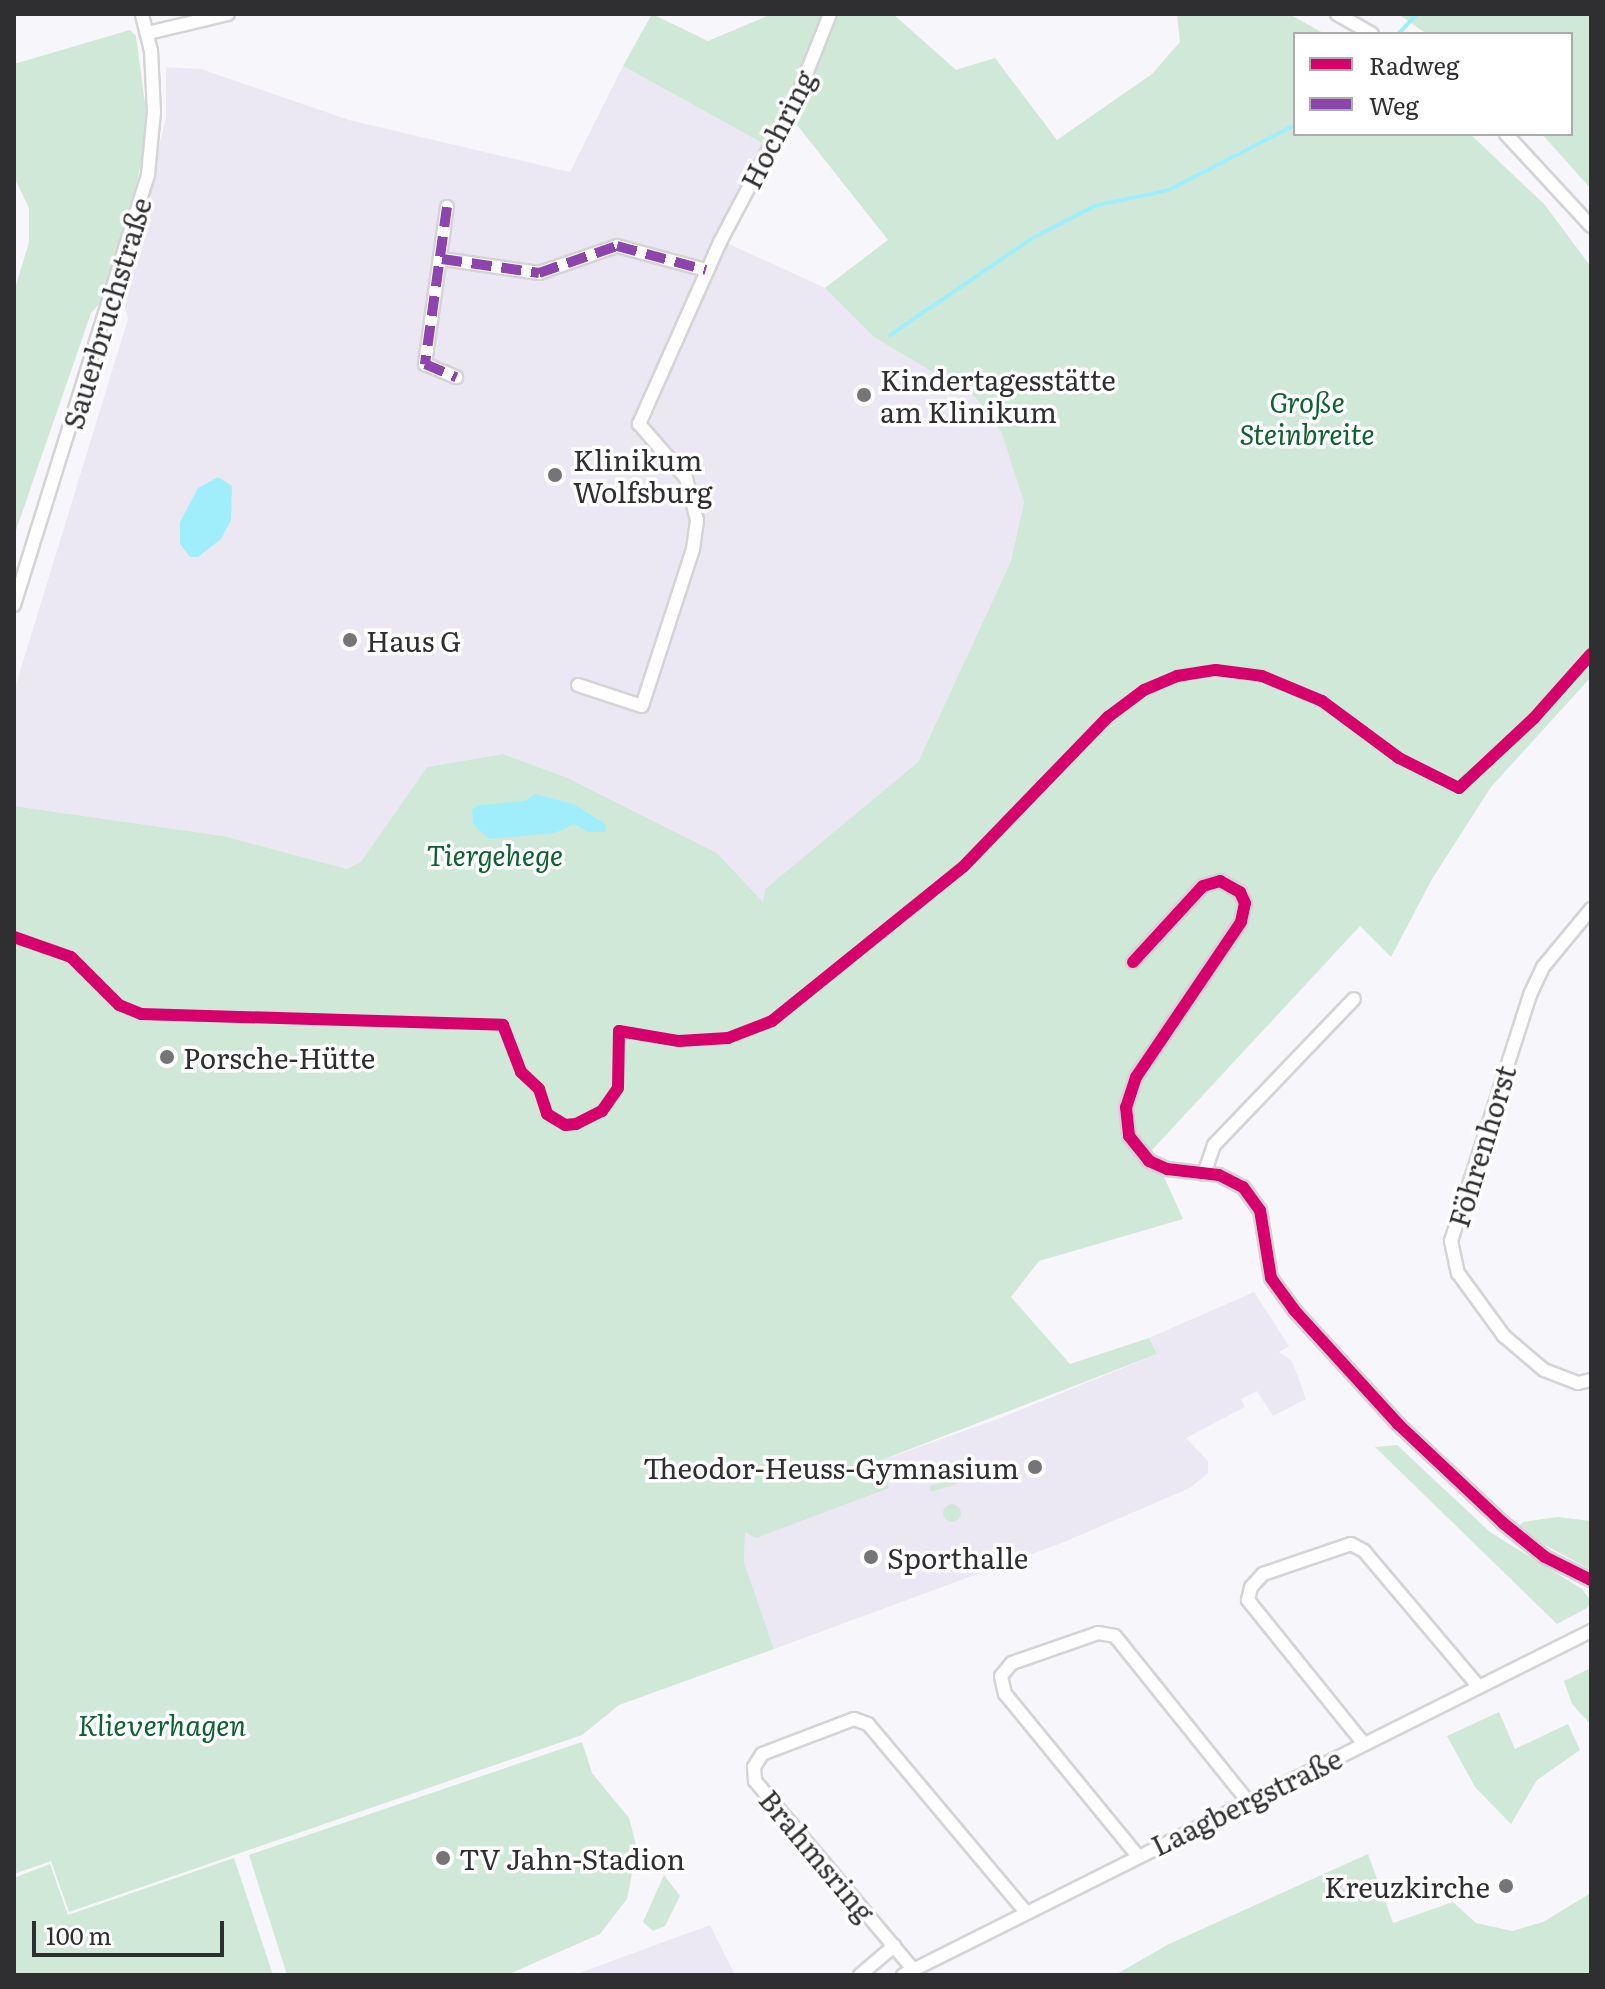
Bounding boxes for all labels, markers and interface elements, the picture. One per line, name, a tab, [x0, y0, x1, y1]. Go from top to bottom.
legend	[1293, 32, 1573, 136]
text: Radweg	[1369, 47, 1459, 82]
street label: Hochring	[733, 64, 821, 194]
text: Weg	[1369, 87, 1419, 122]
street label: Sauerbruchstraße	[55, 193, 157, 433]
place label: Kindertagesstätte am Klinikum	[880, 362, 1116, 428]
park label: Große Steinbreite	[1239, 384, 1375, 450]
marker: Kindertagesstätte am Klinikum	[855, 386, 873, 404]
place label: Klinikum Wolfsburg	[573, 442, 713, 508]
marker: Klinikum Wolfsburg	[544, 464, 566, 486]
place label: Haus G	[366, 623, 461, 657]
marker: Haus G	[341, 631, 359, 649]
park label: Tiergehege	[427, 837, 563, 871]
place label: Porsche-Hütte	[183, 1040, 375, 1074]
marker: Porsche-Hütte	[158, 1048, 176, 1066]
street label: Föhrenhorst	[1440, 1061, 1522, 1231]
place label: Theodor-Heuss-Gymnasium	[643, 1450, 1019, 1484]
marker: Theodor-Heuss-Gymnasium	[1026, 1458, 1044, 1476]
place label: Sporthalle	[887, 1540, 1028, 1574]
marker: Sporthalle	[862, 1548, 880, 1566]
park label: Klieverhagen	[78, 1707, 246, 1741]
street label: Laagbergstraße	[1145, 1740, 1347, 1862]
street label: Brahmsring	[753, 1782, 883, 1928]
place label: TV Jahn-Stadion	[459, 1841, 685, 1875]
marker: TV Jahn-Stadion	[434, 1849, 452, 1867]
place label: Kreuzkirche	[1324, 1869, 1490, 1903]
marker: Kreuzkirche	[1497, 1877, 1515, 1895]
scale bar	[36, 1905, 228, 1955]
text: 100 m	[46, 1917, 112, 1952]

